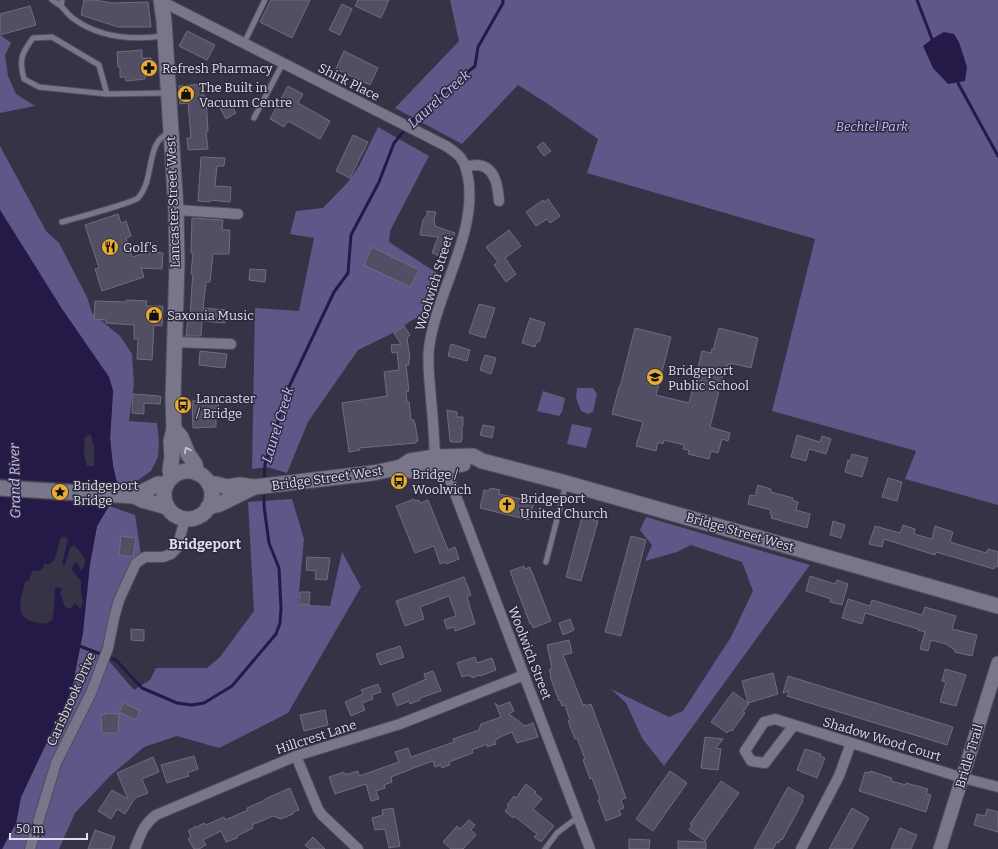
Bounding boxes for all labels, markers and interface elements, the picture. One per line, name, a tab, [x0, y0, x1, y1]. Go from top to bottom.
pharmacy icon: Refresh Pharmacy	[139, 58, 159, 78]
street label: Shirk Place	[316, 60, 382, 104]
place label: Refresh Pharmacy	[162, 61, 273, 76]
water label: Laurel Creek	[404, 66, 474, 132]
place label: The Built in Vacuum Centre	[199, 80, 292, 110]
shop icon: The Built in Vacuum Centre	[176, 84, 196, 104]
park label: Bechtel Park	[836, 119, 909, 134]
street label: Lancaster Street West	[163, 136, 183, 268]
street label: Woolwich Street	[412, 233, 456, 332]
restaurant icon: Golf's	[100, 237, 120, 257]
place label: Golf's	[123, 240, 157, 255]
shop icon: Saxonia Music	[144, 305, 164, 325]
place label: Saxonia Music	[167, 308, 254, 323]
place label: Bridgeport Public School	[668, 363, 749, 393]
school or university icon: Bridgeport Public School	[645, 367, 665, 387]
water label: Laurel Creek	[258, 385, 298, 465]
place label: Lancaster / Bridge	[196, 391, 256, 421]
bus stop icon: Lancaster / Bridge	[173, 395, 193, 415]
water label: Grand River	[6, 442, 24, 519]
one-way arrow	[184, 447, 192, 455]
street label: Bridge Street West	[271, 463, 384, 493]
place label: Bridge / Woolwich	[412, 467, 472, 497]
bus stop icon: Bridge / Woolwich	[389, 471, 409, 491]
place label: Bridgeport Bridge	[73, 478, 138, 508]
place icon: Bridgeport Bridge	[50, 482, 70, 502]
place label: Bridgeport United Church	[520, 491, 608, 521]
church icon: Bridgeport United Church	[497, 495, 517, 515]
street label: Bridge Street West	[684, 509, 796, 555]
district label: Bridgeport	[169, 536, 242, 553]
street label: Woolwich Street	[505, 604, 555, 702]
street label: Carisbrook Drive	[44, 650, 98, 748]
street label: Shadow Wood Court	[821, 714, 943, 764]
street label: Hillcrest Lane	[274, 717, 358, 757]
street label: Bridle Trail	[952, 722, 986, 790]
scale bar	[10, 815, 87, 841]
text: 50 m	[16, 822, 45, 836]

